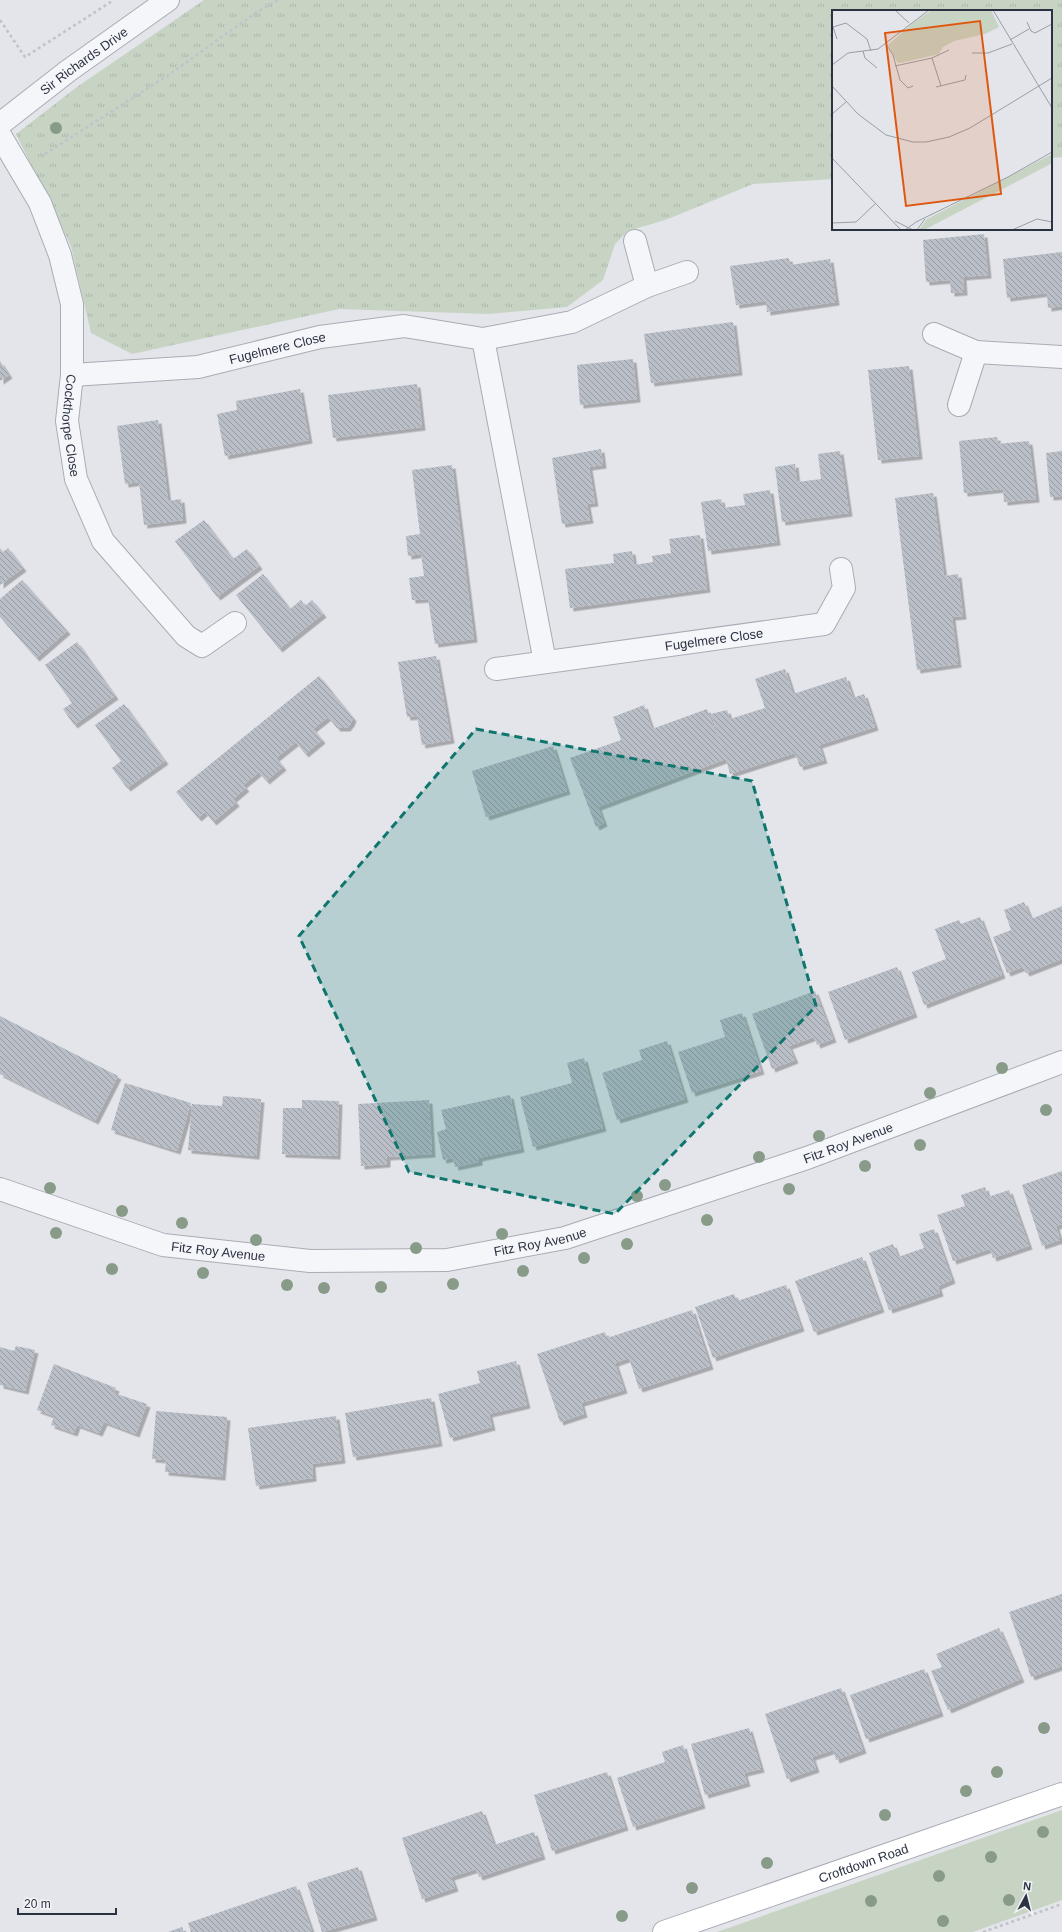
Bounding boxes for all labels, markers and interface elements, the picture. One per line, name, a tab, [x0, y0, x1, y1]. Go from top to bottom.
inset map	[832, 10, 1052, 230]
street label: Sir Richards Drive	[37, 24, 131, 98]
street label: Fugelmere Close	[228, 329, 327, 367]
street label: Cockthorpe Close	[59, 373, 83, 478]
street label: Fugelmere Close	[664, 625, 764, 654]
street label: Fitz Roy Avenue	[801, 1119, 895, 1167]
street label: Fitz Roy Avenue	[492, 1224, 588, 1259]
street label: Fitz Roy Avenue	[170, 1239, 266, 1264]
street label: Croftdown Road	[817, 1841, 910, 1886]
north arrow	[1006, 1876, 1046, 1916]
text: N	[1023, 1880, 1032, 1893]
scale bar	[18, 1890, 116, 1916]
text: 20 m	[24, 1897, 51, 1911]

